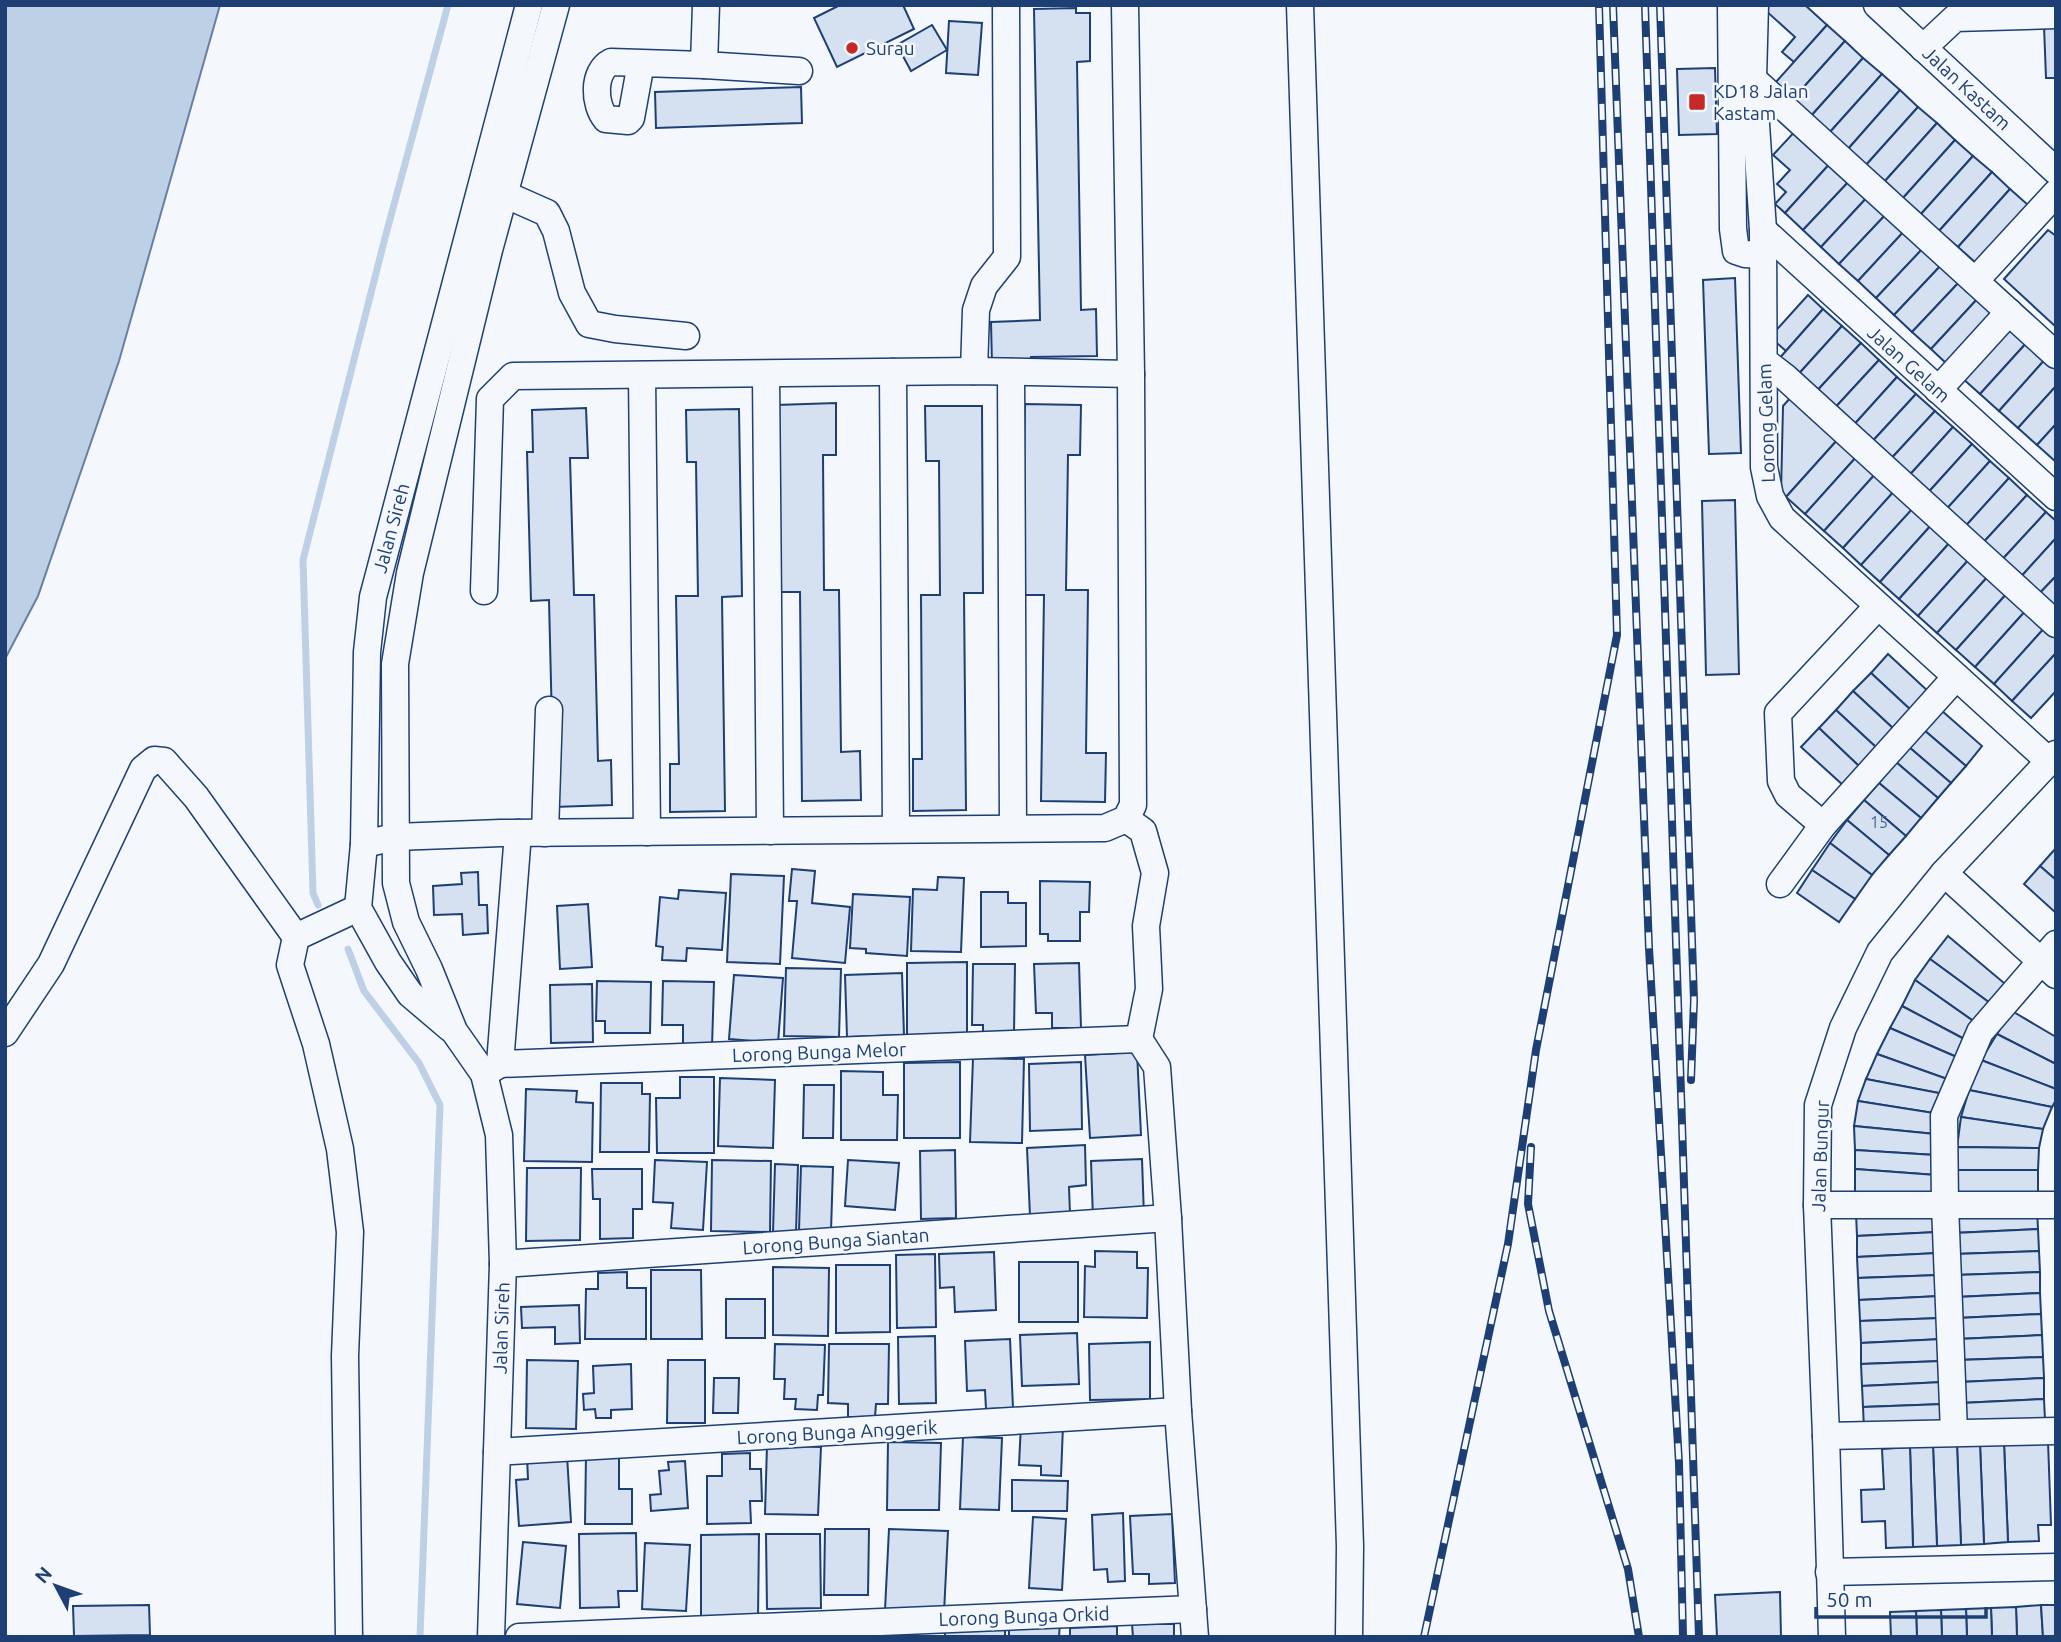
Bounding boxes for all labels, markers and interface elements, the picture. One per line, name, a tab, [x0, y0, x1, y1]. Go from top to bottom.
place label: Surau	[866, 37, 915, 59]
marker: Surau	[844, 40, 860, 56]
street label: Jalan Kastam	[1918, 42, 2016, 134]
place label: KD18 Jalan Kastam	[1713, 80, 1809, 124]
marker: KD18 Jalan Kastam	[1687, 92, 1707, 112]
street label: Jalan Gelam	[1863, 321, 1955, 407]
street label: Lorong Gelam	[1753, 363, 1779, 483]
street label: Jalan Sireh	[368, 481, 414, 575]
house number: 15	[1870, 813, 1888, 831]
street label: Lorong Bunga Melor	[732, 1038, 906, 1066]
street label: Jalan Bungur	[1807, 1100, 1833, 1212]
street label: Lorong Bunga Siantan	[742, 1223, 930, 1259]
street label: Jalan Sireh	[488, 1282, 514, 1374]
street label: Lorong Bunga Anggerik	[736, 1416, 938, 1448]
north arrow	[21, 1551, 91, 1621]
text: N	[30, 1562, 56, 1587]
scale bar	[1816, 1576, 1986, 1620]
text: 50 m	[1826, 1587, 1873, 1611]
street label: Lorong Bunga Orkid	[938, 1602, 1110, 1630]

